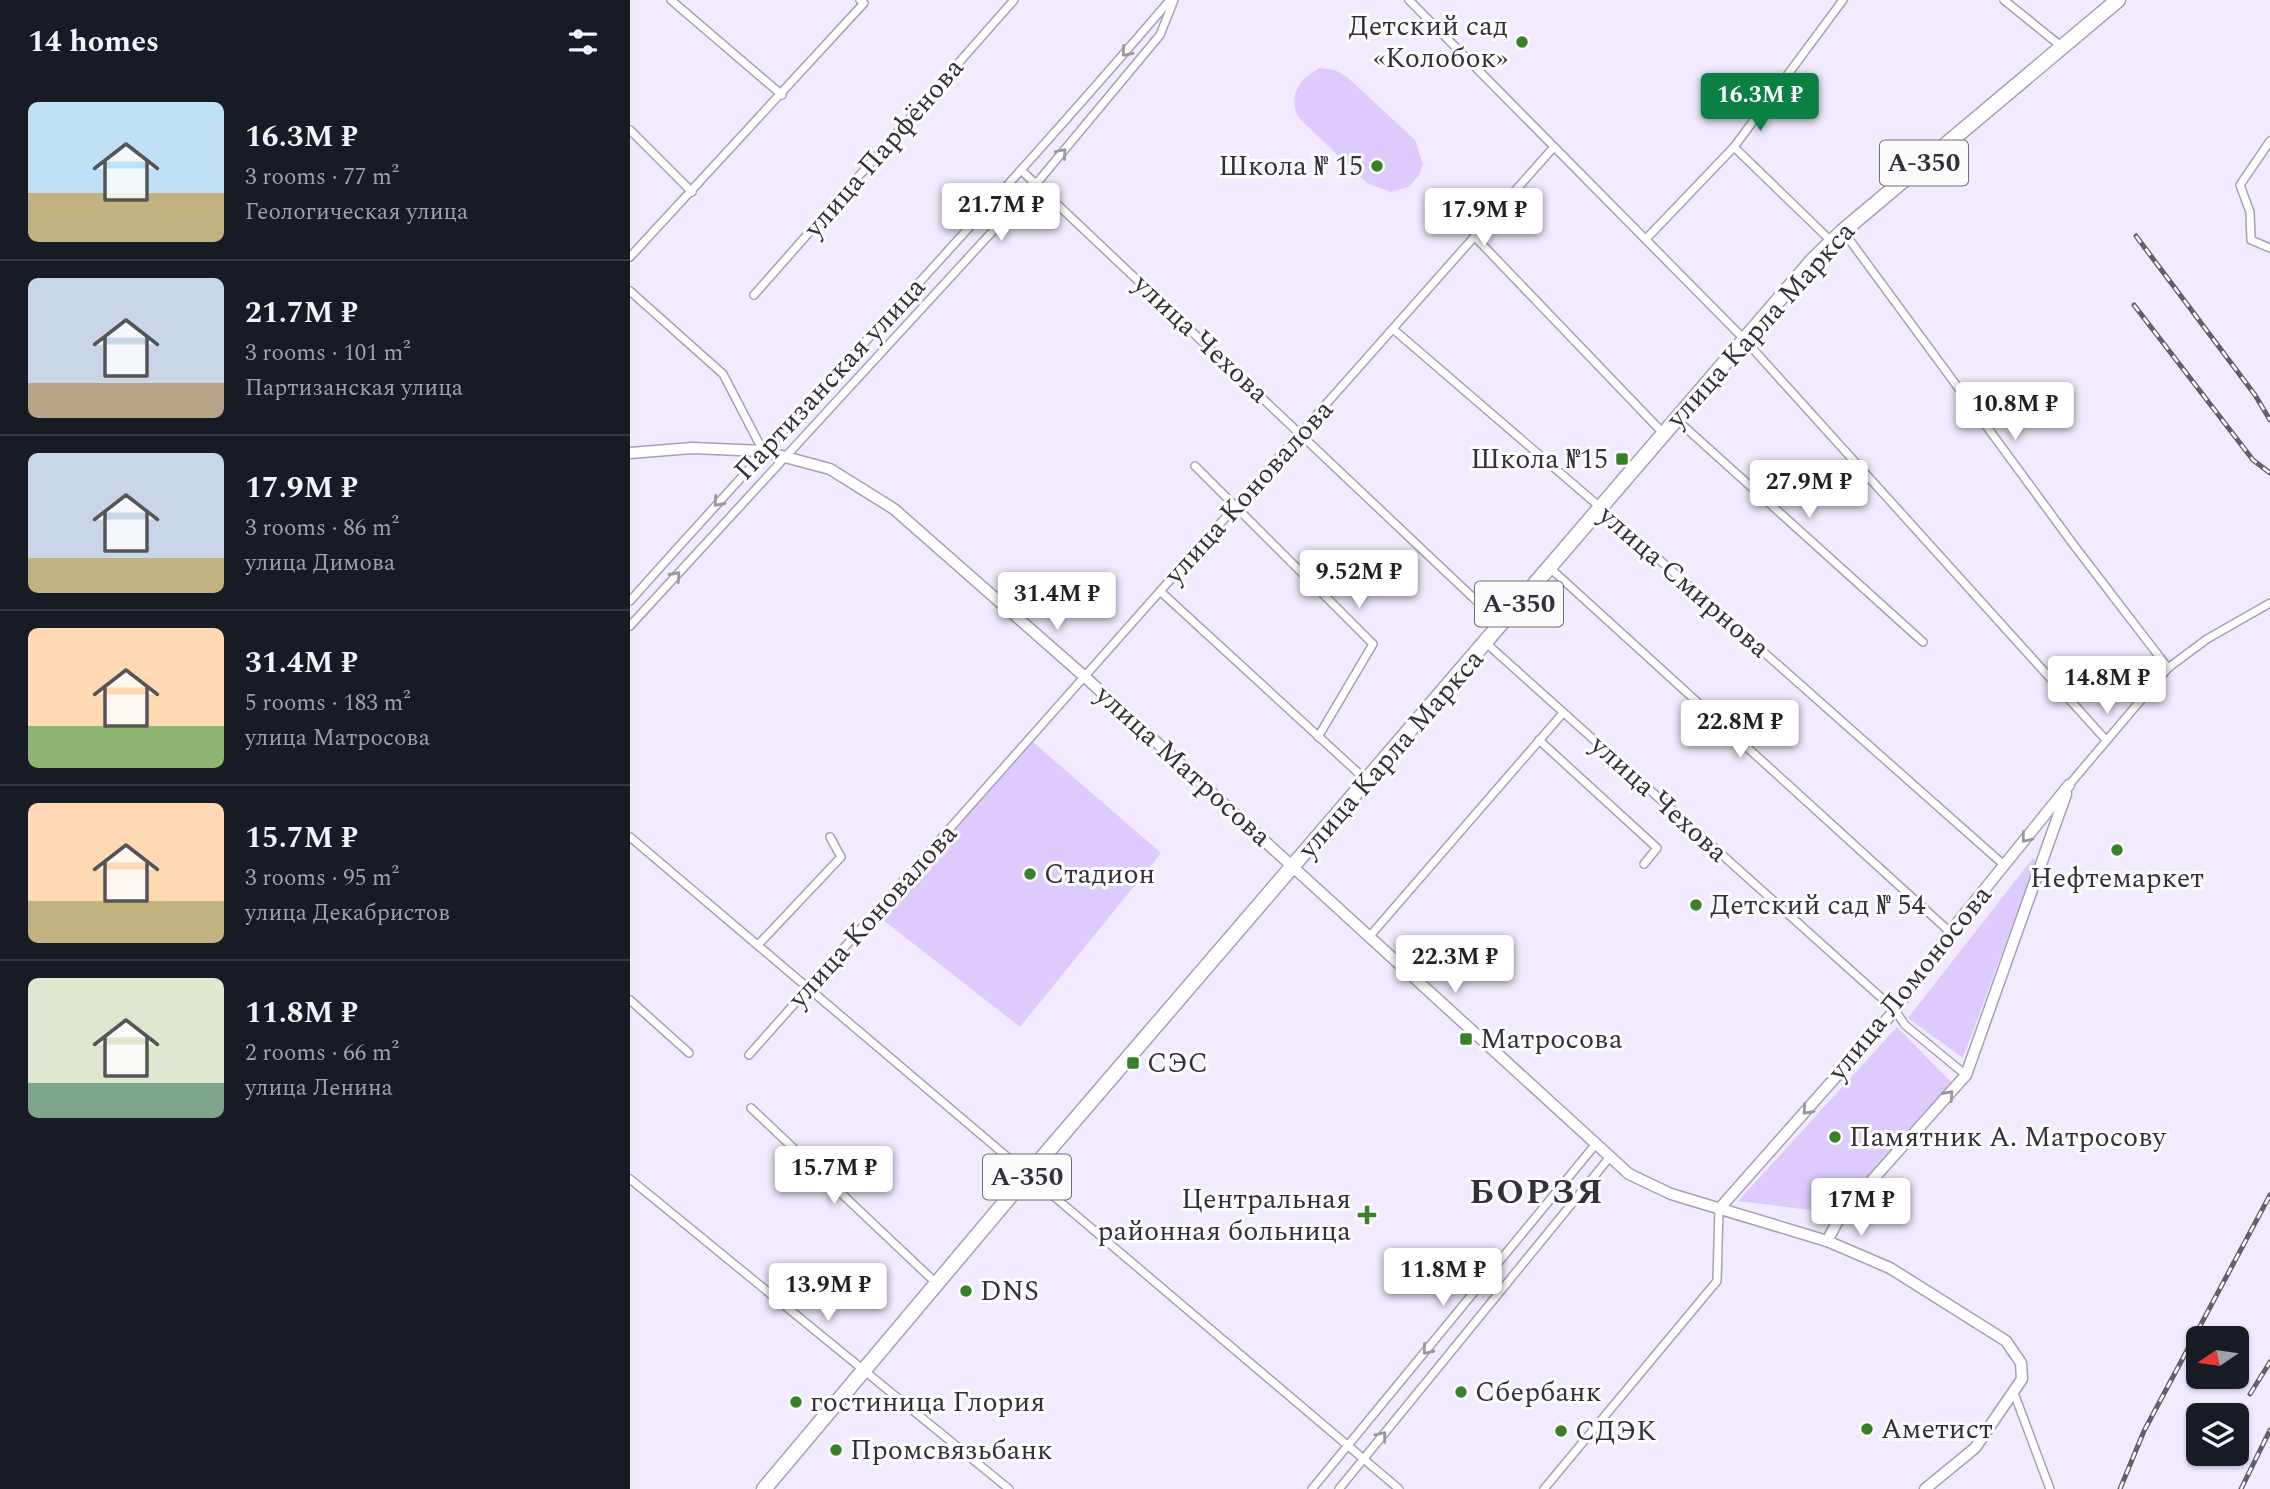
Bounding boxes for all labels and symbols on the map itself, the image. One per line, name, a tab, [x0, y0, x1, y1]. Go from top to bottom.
place label: Детский сад «Колобок»	[1349, 5, 1508, 80]
marker: Детский сад «Колобок»	[1514, 34, 1530, 50]
one-way arrow	[1122, 44, 1134, 57]
street label: улица Парфёнова	[793, 48, 975, 248]
pin: 16.3M ₽	[1695, 74, 1825, 133]
road number: А-350	[1880, 140, 1968, 186]
place label: Школа № 15	[1218, 145, 1363, 188]
one-way arrow	[1054, 149, 1066, 162]
marker: Школа № 15	[1369, 158, 1385, 174]
pin: 21.7M ₽	[936, 184, 1066, 243]
pin: 17.9M ₽	[1419, 188, 1549, 248]
street label: улица Карла Маркса	[1655, 212, 1866, 439]
street label: улица Чехова	[1122, 263, 1279, 414]
street label: Партизанская улица	[724, 267, 936, 491]
pin: 10.8M ₽	[1950, 382, 2080, 442]
street label: улица Коновалова	[1153, 390, 1344, 595]
place label: Школа №15	[1470, 438, 1608, 481]
marker: Школа №15	[1614, 451, 1630, 467]
pin: 27.9M ₽	[1744, 461, 1874, 520]
one-way arrow	[714, 494, 726, 507]
street label: улица Смирнова	[1588, 494, 1780, 669]
pin: 9.52M ₽	[1294, 550, 1424, 610]
one-way arrow	[668, 571, 680, 584]
pin: 31.4M ₽	[992, 572, 1122, 632]
road number: А-350	[1475, 582, 1563, 626]
street label: улица Карла Маркса	[1287, 639, 1495, 869]
pin: 14.8M ₽	[2042, 656, 2172, 716]
street label: улица Матросова	[1084, 674, 1281, 857]
pin: 22.8M ₽	[1675, 700, 1805, 760]
street label: улица Чехова	[1579, 724, 1738, 873]
street label: улица Коновалова	[777, 814, 968, 1019]
one-way arrow	[2022, 830, 2035, 842]
marker: Нефтемаркет	[2109, 842, 2125, 858]
place label: Стадион	[1044, 853, 1155, 896]
place label: Нефтемаркет	[2030, 857, 2204, 900]
marker: Стадион	[1022, 866, 1038, 882]
street label: улица Ломоносова	[1817, 875, 2003, 1091]
place label: Детский сад № 54	[1710, 884, 1925, 927]
marker: Детский сад № 54	[1688, 897, 1704, 913]
pin: 22.3M ₽	[1390, 936, 1520, 995]
place label: Матросова	[1480, 1018, 1623, 1061]
marker: Матросова	[1458, 1031, 1474, 1047]
place label: СЭС	[1147, 1042, 1208, 1085]
marker: СЭС	[1125, 1055, 1141, 1071]
one-way arrow	[1941, 1090, 1953, 1103]
one-way arrow	[1803, 1102, 1815, 1115]
place label: Памятник А. Матросову	[1849, 1116, 2167, 1159]
marker: Памятник А. Матросову	[1827, 1129, 1843, 1145]
pin: 15.7M ₽	[769, 1146, 899, 1206]
road number: А-350	[983, 1154, 1071, 1200]
district label: БОРЗЯ	[1469, 1166, 1605, 1219]
place label: Центральная районная больница	[1098, 1178, 1351, 1253]
pin: 17M ₽	[1812, 1178, 1910, 1238]
marker: Центральная районная больница	[1357, 1205, 1377, 1225]
pin: 11.8M ₽	[1378, 1248, 1508, 1308]
pin: 13.9M ₽	[763, 1264, 893, 1323]
place label: DNS	[980, 1270, 1039, 1313]
marker: DNS	[958, 1283, 974, 1299]
north arrow	[2186, 1326, 2249, 1390]
one-way arrow	[1423, 1342, 1436, 1354]
place label: Сбербанк	[1475, 1371, 1601, 1414]
place label: гостиница Глория	[810, 1381, 1045, 1424]
marker: Сбербанк	[1453, 1384, 1469, 1400]
marker: гостиница Глория	[788, 1394, 804, 1410]
place label: Аметист	[1881, 1408, 1993, 1451]
place label: СДЭК	[1575, 1410, 1656, 1453]
marker: Аметист	[1859, 1421, 1875, 1437]
marker: СДЭК	[1553, 1423, 1569, 1439]
place label: Промсвязьбанк	[850, 1429, 1053, 1472]
one-way arrow	[1374, 1432, 1386, 1445]
marker: Промсвязьбанк	[828, 1442, 844, 1458]

